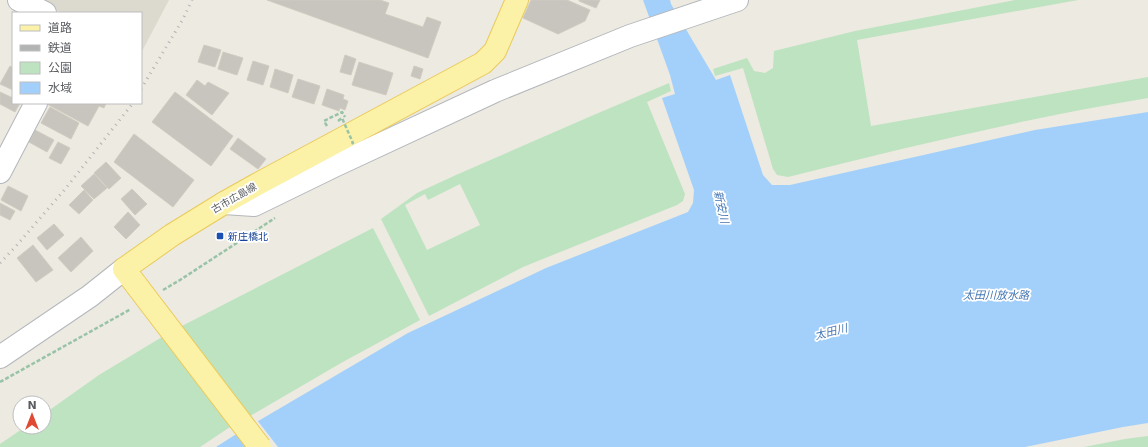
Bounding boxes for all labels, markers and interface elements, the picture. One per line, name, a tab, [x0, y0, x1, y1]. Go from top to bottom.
legend	[12, 12, 142, 104]
text: 道路	[48, 21, 72, 35]
text: 鉄道	[48, 41, 72, 55]
text: 公園	[48, 61, 72, 75]
text: 水域	[48, 81, 72, 95]
street label: 古市広島線	[210, 181, 258, 215]
water label: 新安川	[711, 189, 731, 226]
marker: 新庄橋北	[215, 231, 225, 241]
place label: 新庄橋北	[228, 231, 268, 242]
water label: 太田川放水路	[963, 289, 1030, 302]
water label: 太田川	[813, 321, 850, 342]
north arrow	[12, 395, 52, 435]
text: N	[27, 399, 37, 412]

